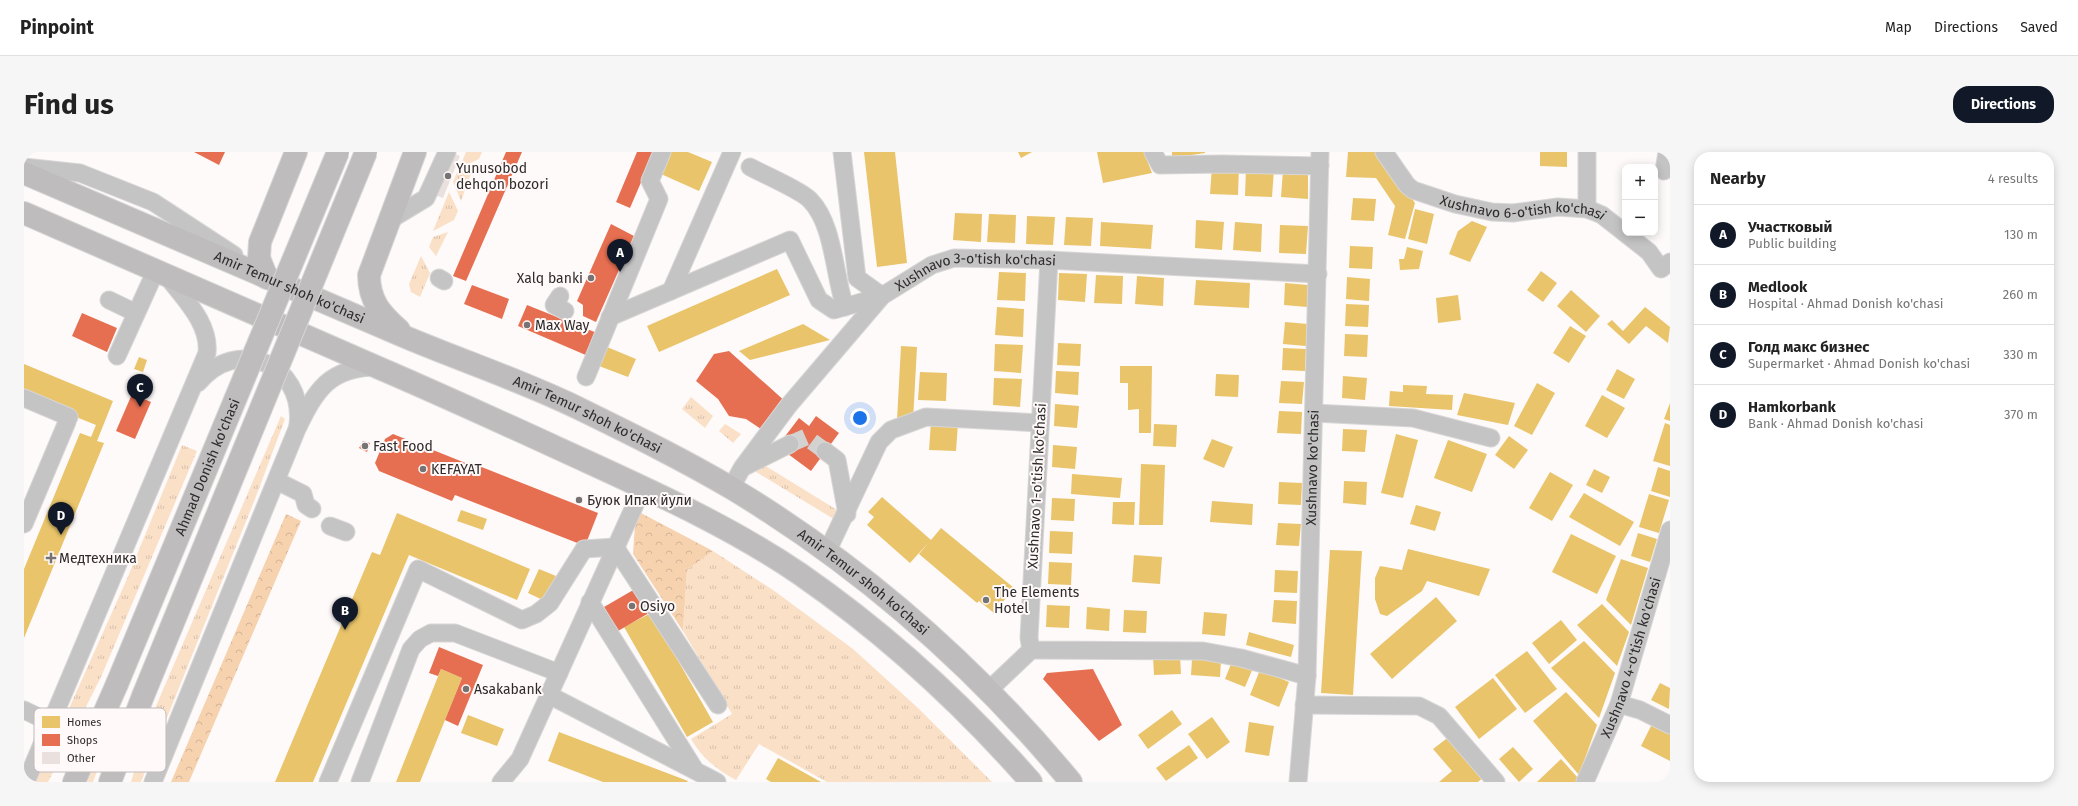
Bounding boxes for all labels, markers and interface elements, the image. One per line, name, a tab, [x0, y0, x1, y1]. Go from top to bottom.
text: Pinpoint	[20, 16, 94, 39]
text: Map	[1885, 19, 1912, 36]
text: Directions	[1934, 19, 1998, 36]
text: Saved	[2020, 19, 2058, 36]
button: Directions	[1953, 86, 2054, 123]
text: Find us	[24, 88, 114, 121]
place label: Yunusobod dehqon bozori	[456, 160, 549, 193]
map controls	[1622, 164, 1658, 236]
button: +	[1622, 164, 1658, 200]
text: Nearby	[1710, 168, 1765, 189]
marker: Yunusobod dehqon bozori	[443, 171, 453, 181]
text: 4 results	[1988, 171, 2038, 186]
street label: Xushnavo 6-o'tish ko'chasi	[1438, 191, 1610, 224]
button: −	[1622, 200, 1658, 236]
text: Участковый	[1748, 218, 1832, 236]
text: A	[1719, 227, 1727, 242]
text: 130 m	[2004, 227, 2038, 242]
text: Public building	[1748, 236, 1836, 251]
pin: A	[607, 239, 633, 272]
street label: Amir Temur shoh ko'chasi	[212, 247, 367, 327]
street label: Xushnavo 3-o'tish ko'chasi	[892, 249, 1056, 294]
place label: Xalq banki	[517, 270, 583, 287]
marker: Xalq banki	[586, 273, 596, 283]
text: Medlook	[1748, 278, 1807, 296]
text: B	[1719, 287, 1727, 302]
text: 260 m	[2003, 287, 2038, 302]
text: Hospital · Ahmad Donish ko'chasi	[1748, 296, 1943, 311]
place label: Max Way	[535, 317, 590, 334]
marker: Max Way	[522, 320, 532, 330]
text: Голд макс бизнес	[1748, 338, 1869, 356]
text: C	[1719, 347, 1727, 362]
text: 330 m	[2003, 347, 2038, 362]
text: Supermarket · Ahmad Donish ko'chasi	[1748, 356, 1970, 371]
street label: Amir Temur shoh ko'chasi	[511, 372, 665, 457]
pin: C	[127, 374, 153, 407]
street label: Ahmad Donish ko'chasi	[171, 396, 243, 538]
text: Hamkorbank	[1748, 398, 1836, 416]
street label: Xushnavo 1-o'tish ko'chasi	[1024, 403, 1050, 569]
text: D	[1719, 407, 1727, 422]
text: 370 m	[2004, 407, 2038, 422]
your location	[850, 408, 870, 428]
street label: Xushnavo ko'chasi	[1302, 409, 1322, 525]
text: Bank · Ahmad Donish ko'chasi	[1748, 416, 1923, 431]
place label: Fast Food	[373, 438, 433, 455]
marker: Fast Food	[360, 441, 370, 451]
place label: KEFAYAT	[431, 461, 483, 478]
marker: KEFAYAT	[418, 464, 428, 474]
place label: Буюк Ипак йули	[587, 492, 692, 509]
marker: Буюк Ипак йули	[574, 495, 584, 505]
pin: D	[48, 502, 74, 535]
street label: Amir Temur shoh ko'chasi	[795, 525, 933, 639]
place label: Медтехника	[59, 550, 137, 567]
marker: Медтехника	[46, 553, 56, 563]
street label: Xushnavo 4-o'tish ko'chasi	[1597, 575, 1664, 740]
place label: The Elements Hotel	[994, 584, 1080, 617]
marker: The Elements Hotel	[981, 595, 991, 605]
pin: B	[332, 597, 358, 630]
place label: Osiyo	[640, 598, 675, 615]
marker: Osiyo	[627, 601, 637, 611]
place label: Asakabank	[474, 681, 543, 698]
marker: Asakabank	[461, 684, 471, 694]
legend	[34, 708, 166, 772]
text: Homes	[67, 716, 101, 729]
text: Shops	[67, 734, 98, 747]
text: Other	[67, 752, 96, 765]

